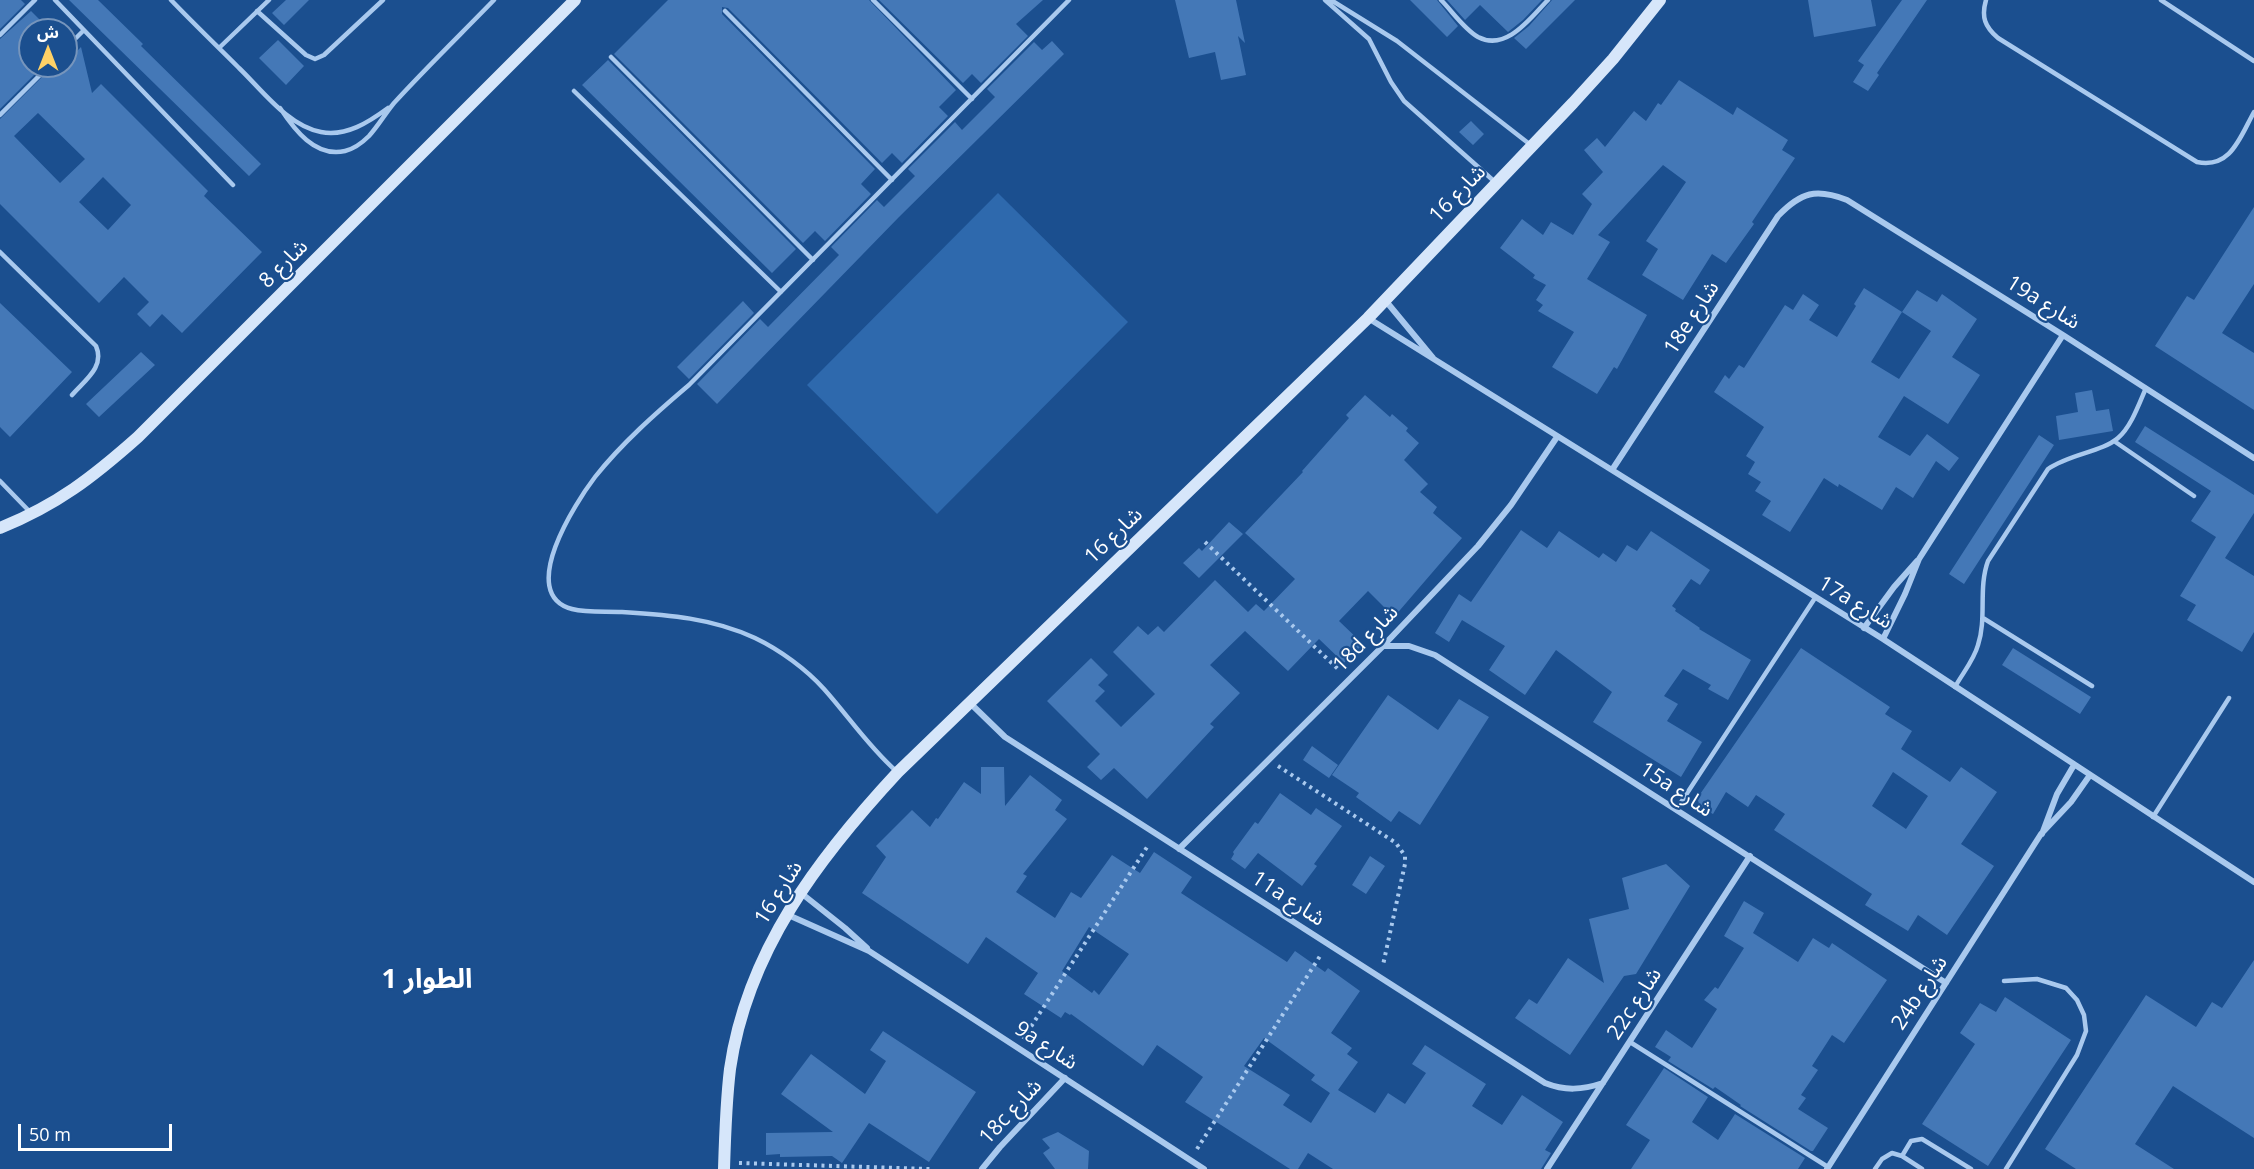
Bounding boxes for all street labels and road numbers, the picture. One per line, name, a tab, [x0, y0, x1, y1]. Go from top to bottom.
street label: شارع 16	[1424, 160, 1492, 228]
street label: شارع 8	[254, 234, 314, 294]
street label: 19a شارع	[2002, 271, 2084, 335]
street label: 18e شارع	[1659, 277, 1725, 359]
street label: شارع 16	[1080, 502, 1148, 570]
street label: 17a شارع	[1813, 571, 1897, 635]
street label: 18d شارع	[1328, 600, 1404, 678]
street label: 15a شارع	[1635, 757, 1717, 823]
street label: شارع 16	[750, 856, 808, 930]
street label: 11a شارع	[1247, 866, 1329, 932]
street label: 24b شارع	[1887, 951, 1953, 1035]
street label: 22c شارع	[1603, 963, 1667, 1045]
street label: 9a شارع	[1010, 1016, 1082, 1076]
street label: 18c شارع	[974, 1074, 1048, 1150]

